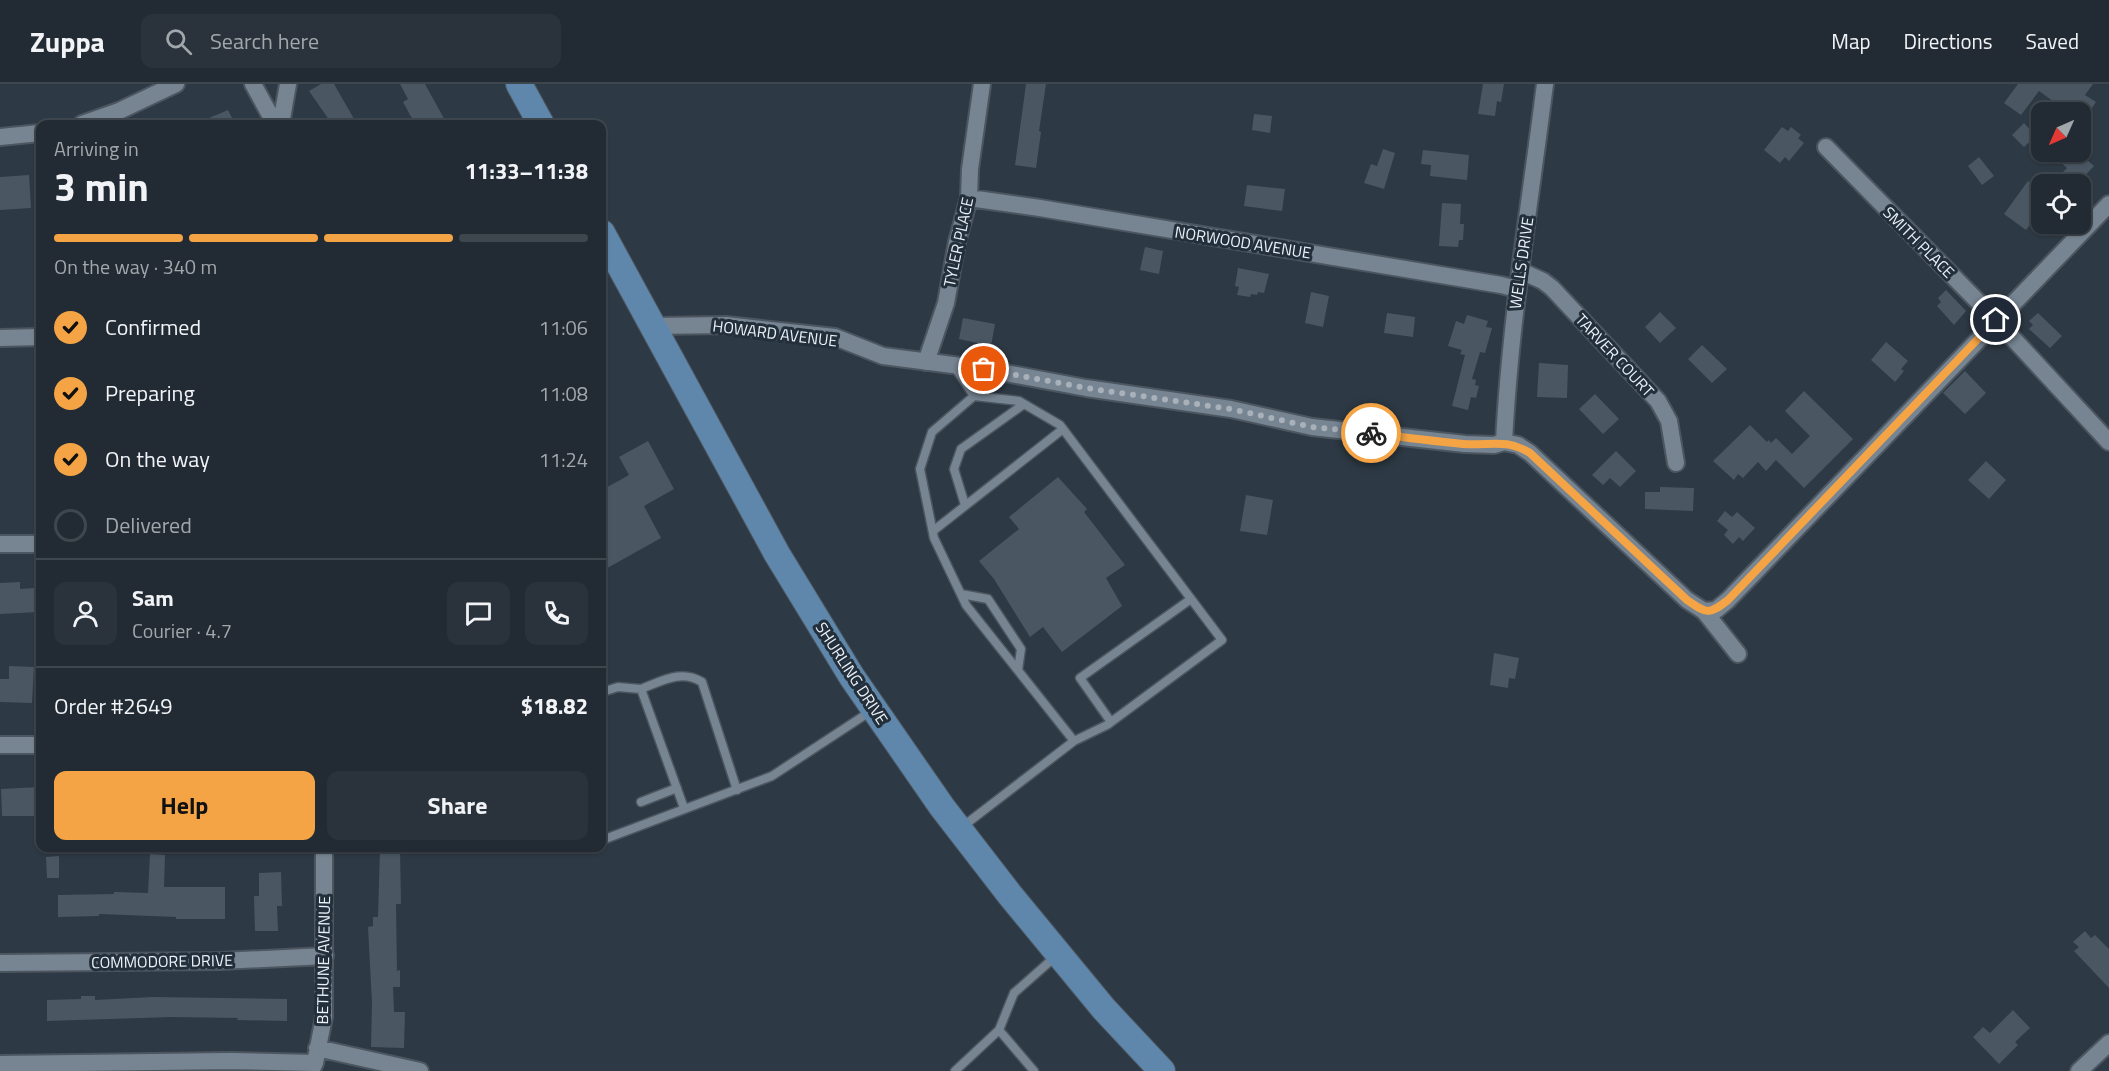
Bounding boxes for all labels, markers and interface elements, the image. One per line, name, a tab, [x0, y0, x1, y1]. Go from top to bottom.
search box	[141, 14, 561, 68]
text: Zuppa	[30, 20, 105, 63]
text: Search here	[210, 24, 319, 58]
icon: search	[162, 25, 195, 58]
text: Map	[1831, 25, 1871, 57]
text: Directions	[1904, 25, 1993, 57]
text: Saved	[2026, 25, 2079, 57]
north arrow	[2031, 102, 2091, 162]
map controls	[2031, 102, 2091, 234]
text: Arriving in	[54, 133, 139, 164]
text: 11:33–11:38	[465, 154, 588, 188]
text: 3 min	[54, 157, 149, 216]
button: locate	[2031, 174, 2091, 234]
street label: TYLER PLACE	[937, 195, 979, 289]
street label: SMITH PLACE	[1878, 201, 1960, 283]
street label: WELLS DRIVE	[1503, 215, 1539, 311]
street label: NORWOOD AVENUE	[1173, 219, 1313, 265]
text: On the way · 340 m	[54, 251, 217, 282]
pin	[1970, 294, 2021, 345]
icon: home	[1979, 303, 2012, 336]
street label: TARVER COURT	[1570, 308, 1660, 402]
text: Confirmed	[105, 310, 201, 344]
icon: check	[54, 311, 87, 344]
text: 11:06	[539, 312, 588, 343]
street label: HOWARD AVENUE	[711, 313, 839, 353]
pin	[958, 343, 1009, 394]
icon: bag	[967, 352, 1000, 385]
text: Preparing	[105, 376, 195, 410]
icon: check	[54, 377, 87, 410]
text: 11:08	[539, 378, 588, 409]
courier	[1341, 403, 1401, 463]
icon: bike	[1355, 417, 1388, 450]
text: On the way	[105, 442, 210, 476]
icon: check	[54, 443, 87, 476]
text: 11:24	[539, 444, 588, 475]
text: Delivered	[105, 508, 192, 542]
text: Sam	[132, 581, 174, 615]
button: person	[54, 582, 117, 645]
button: chat	[447, 582, 510, 645]
button: phone	[525, 582, 588, 645]
text: Courier · 4.7	[132, 615, 232, 646]
street label: SHURLING DRIVE	[810, 617, 894, 729]
text: Order #2649	[54, 689, 173, 723]
text: $18.82	[521, 689, 588, 723]
button: Help	[54, 771, 315, 840]
button: Share	[327, 771, 588, 840]
street label: BETHUNE AVENUE	[310, 895, 336, 1025]
street label: COMMODORE DRIVE	[91, 948, 233, 974]

